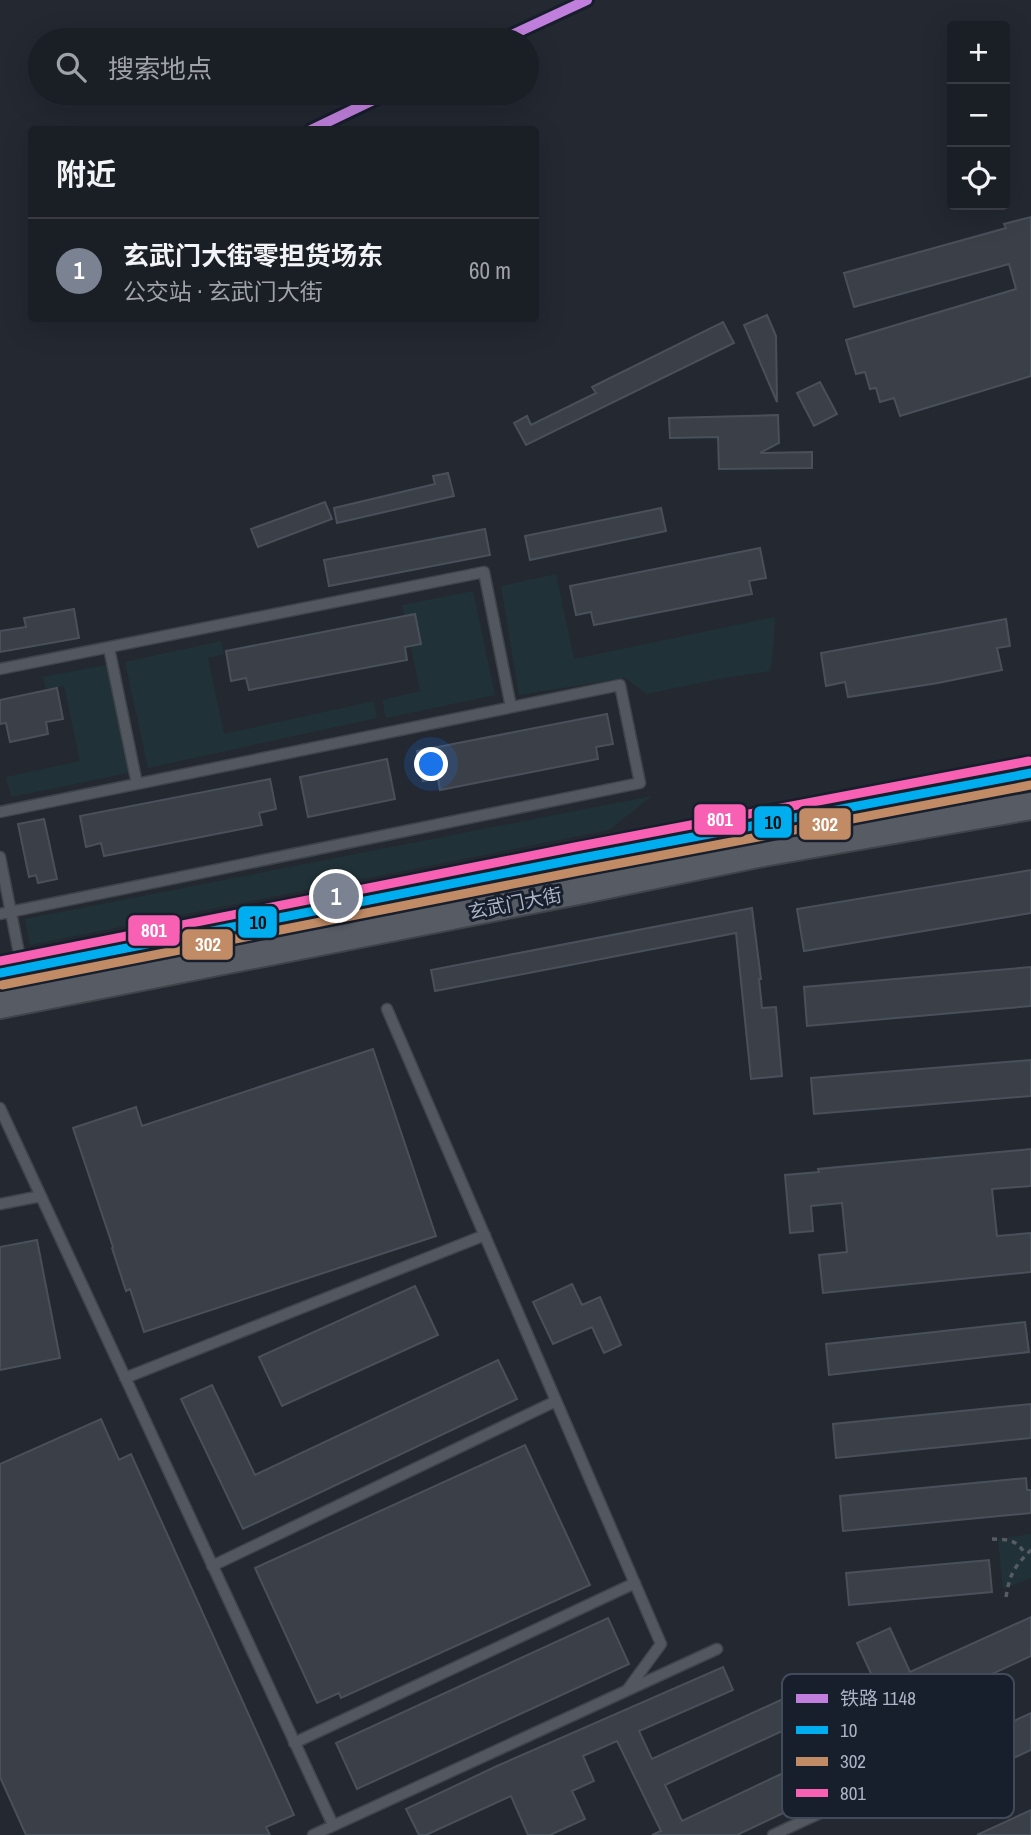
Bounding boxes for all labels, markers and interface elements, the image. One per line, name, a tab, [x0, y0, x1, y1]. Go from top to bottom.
map controls	[947, 21, 1010, 210]
button: +	[947, 21, 1010, 84]
search box	[28, 28, 539, 105]
icon: search	[52, 48, 90, 86]
text: 搜索地点	[108, 51, 212, 86]
button: −	[947, 84, 1010, 147]
button: locate	[947, 147, 1010, 210]
text: 附近	[56, 154, 116, 194]
text: 玄武门大街零担货场东	[123, 238, 383, 273]
text: 1	[74, 255, 84, 286]
text: 60 m	[469, 255, 511, 286]
text: 公交站 · 玄武门大街	[123, 276, 323, 307]
your location	[414, 747, 448, 781]
line badge: 801	[693, 803, 747, 836]
line badge: 10	[753, 805, 793, 839]
text: 801	[707, 806, 733, 832]
line badge: 302	[798, 807, 852, 841]
text: 10	[764, 809, 782, 835]
text: 302	[812, 811, 838, 837]
pin: 1	[313, 870, 359, 922]
street label: 玄武门大街	[466, 881, 564, 925]
line badge: 10	[237, 905, 278, 939]
text: 10	[249, 909, 267, 935]
line badge: 801	[127, 914, 181, 947]
text: 801	[141, 917, 167, 943]
line badge: 302	[181, 928, 234, 961]
text: 302	[195, 931, 221, 957]
legend	[782, 1674, 1014, 1818]
text: 铁路 1148	[840, 1685, 916, 1711]
text: 10	[840, 1717, 857, 1743]
text: 302	[840, 1748, 866, 1774]
text: 801	[840, 1780, 866, 1806]

